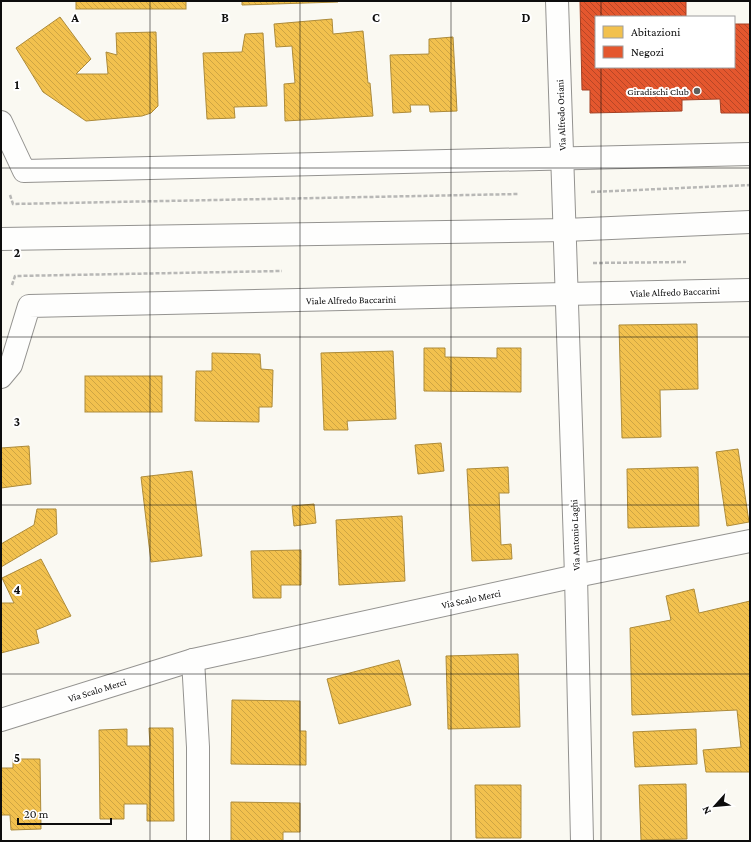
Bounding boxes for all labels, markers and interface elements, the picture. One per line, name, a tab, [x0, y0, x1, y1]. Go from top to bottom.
text: A	[70, 10, 79, 25]
text: B	[221, 10, 229, 25]
text: C	[372, 10, 380, 25]
text: D	[522, 10, 531, 25]
legend	[595, 16, 735, 68]
text: Abitazioni	[631, 25, 680, 39]
text: Negozi	[631, 45, 664, 59]
text: 1	[15, 77, 20, 92]
street label: Via Alfredo Oriani	[554, 79, 568, 151]
place label: Giradischi Club	[627, 86, 689, 97]
marker: Giradischi Club	[692, 86, 702, 96]
text: 2	[14, 245, 21, 260]
street label: Viale Alfredo Baccarini	[630, 285, 721, 299]
street label: Viale Alfredo Baccarini	[306, 294, 396, 306]
text: 3	[14, 414, 20, 429]
street label: Via Antonio Laghi	[568, 499, 582, 571]
text: 4	[13, 582, 21, 597]
street label: Via Scalo Merci	[440, 587, 502, 611]
street label: Via Scalo Merci	[67, 676, 128, 704]
text: 5	[14, 750, 20, 765]
north arrow	[695, 786, 735, 826]
scale bar	[18, 800, 111, 826]
text: N	[699, 804, 713, 817]
text: 20 m	[24, 807, 49, 821]

